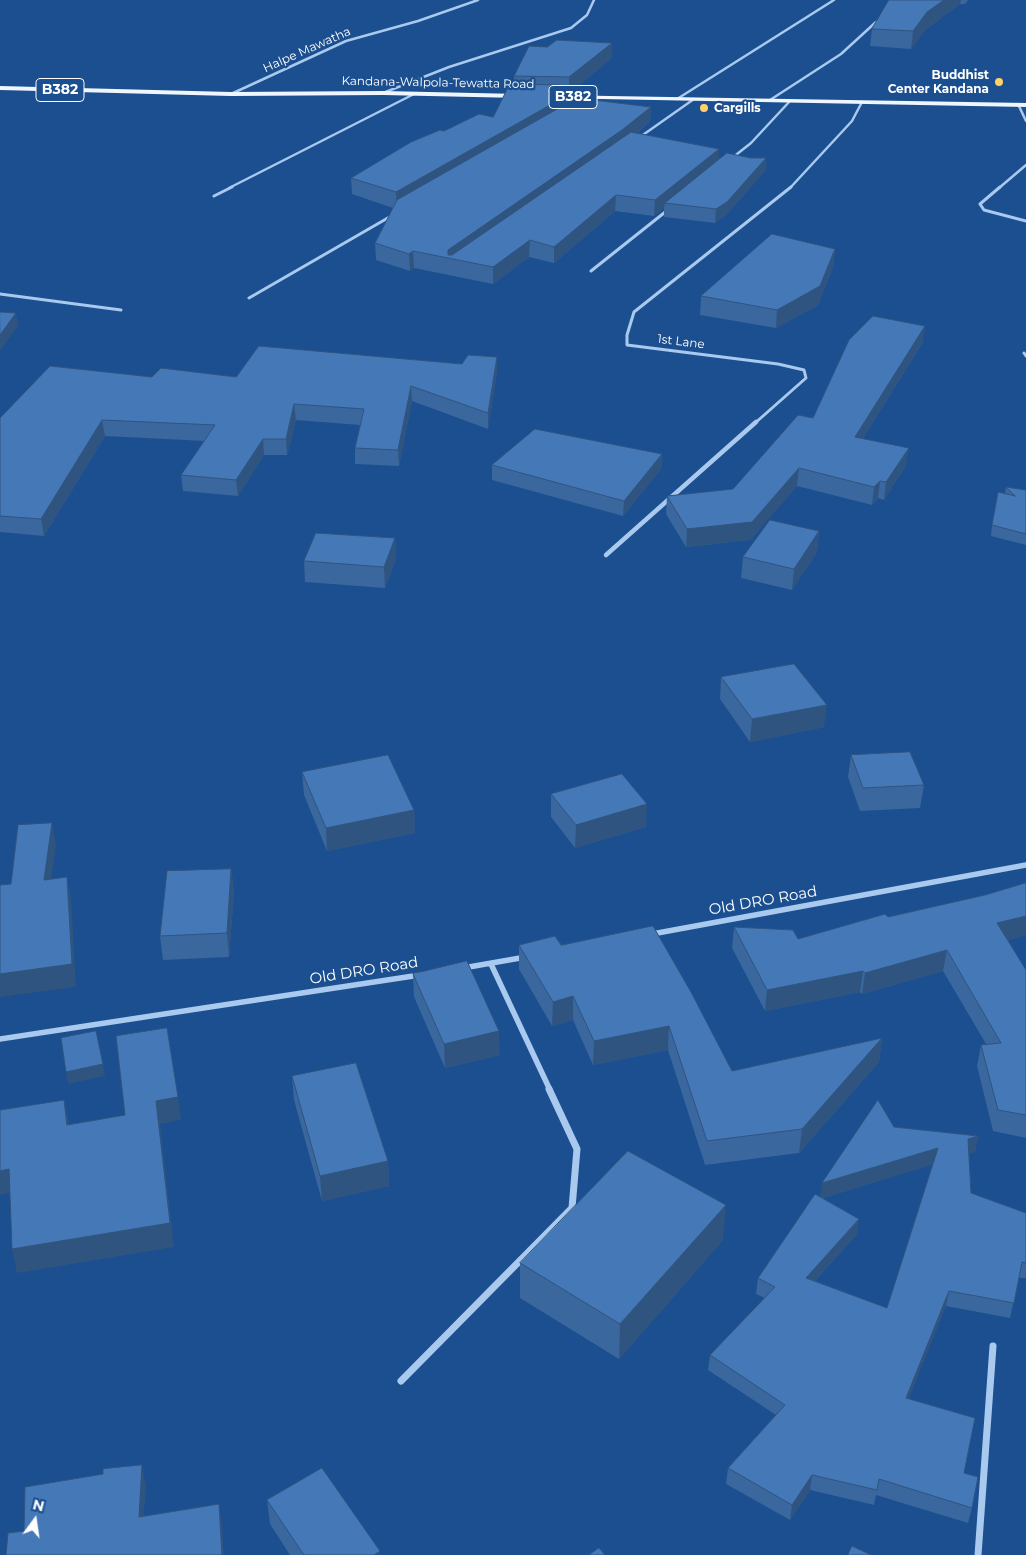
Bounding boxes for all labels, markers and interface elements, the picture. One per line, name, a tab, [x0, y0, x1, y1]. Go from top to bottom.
street label: Halpe Mawatha	[261, 24, 353, 76]
place label: Buddhist Center Kandana	[888, 68, 989, 96]
street label: Kandana-Walpola-Tewatta Road	[341, 74, 535, 92]
marker: Buddhist Center Kandana	[993, 76, 1005, 88]
road number: B382	[36, 78, 84, 102]
road number: B382	[549, 85, 597, 108]
place label: Cargills	[714, 101, 761, 115]
marker: Cargills	[698, 102, 710, 114]
street label: 1st Lane	[656, 332, 706, 352]
street label: Old DRO Road	[707, 883, 819, 919]
street label: Old DRO Road	[308, 954, 420, 988]
north arrow	[10, 1495, 60, 1545]
text: N	[31, 1495, 46, 1516]

